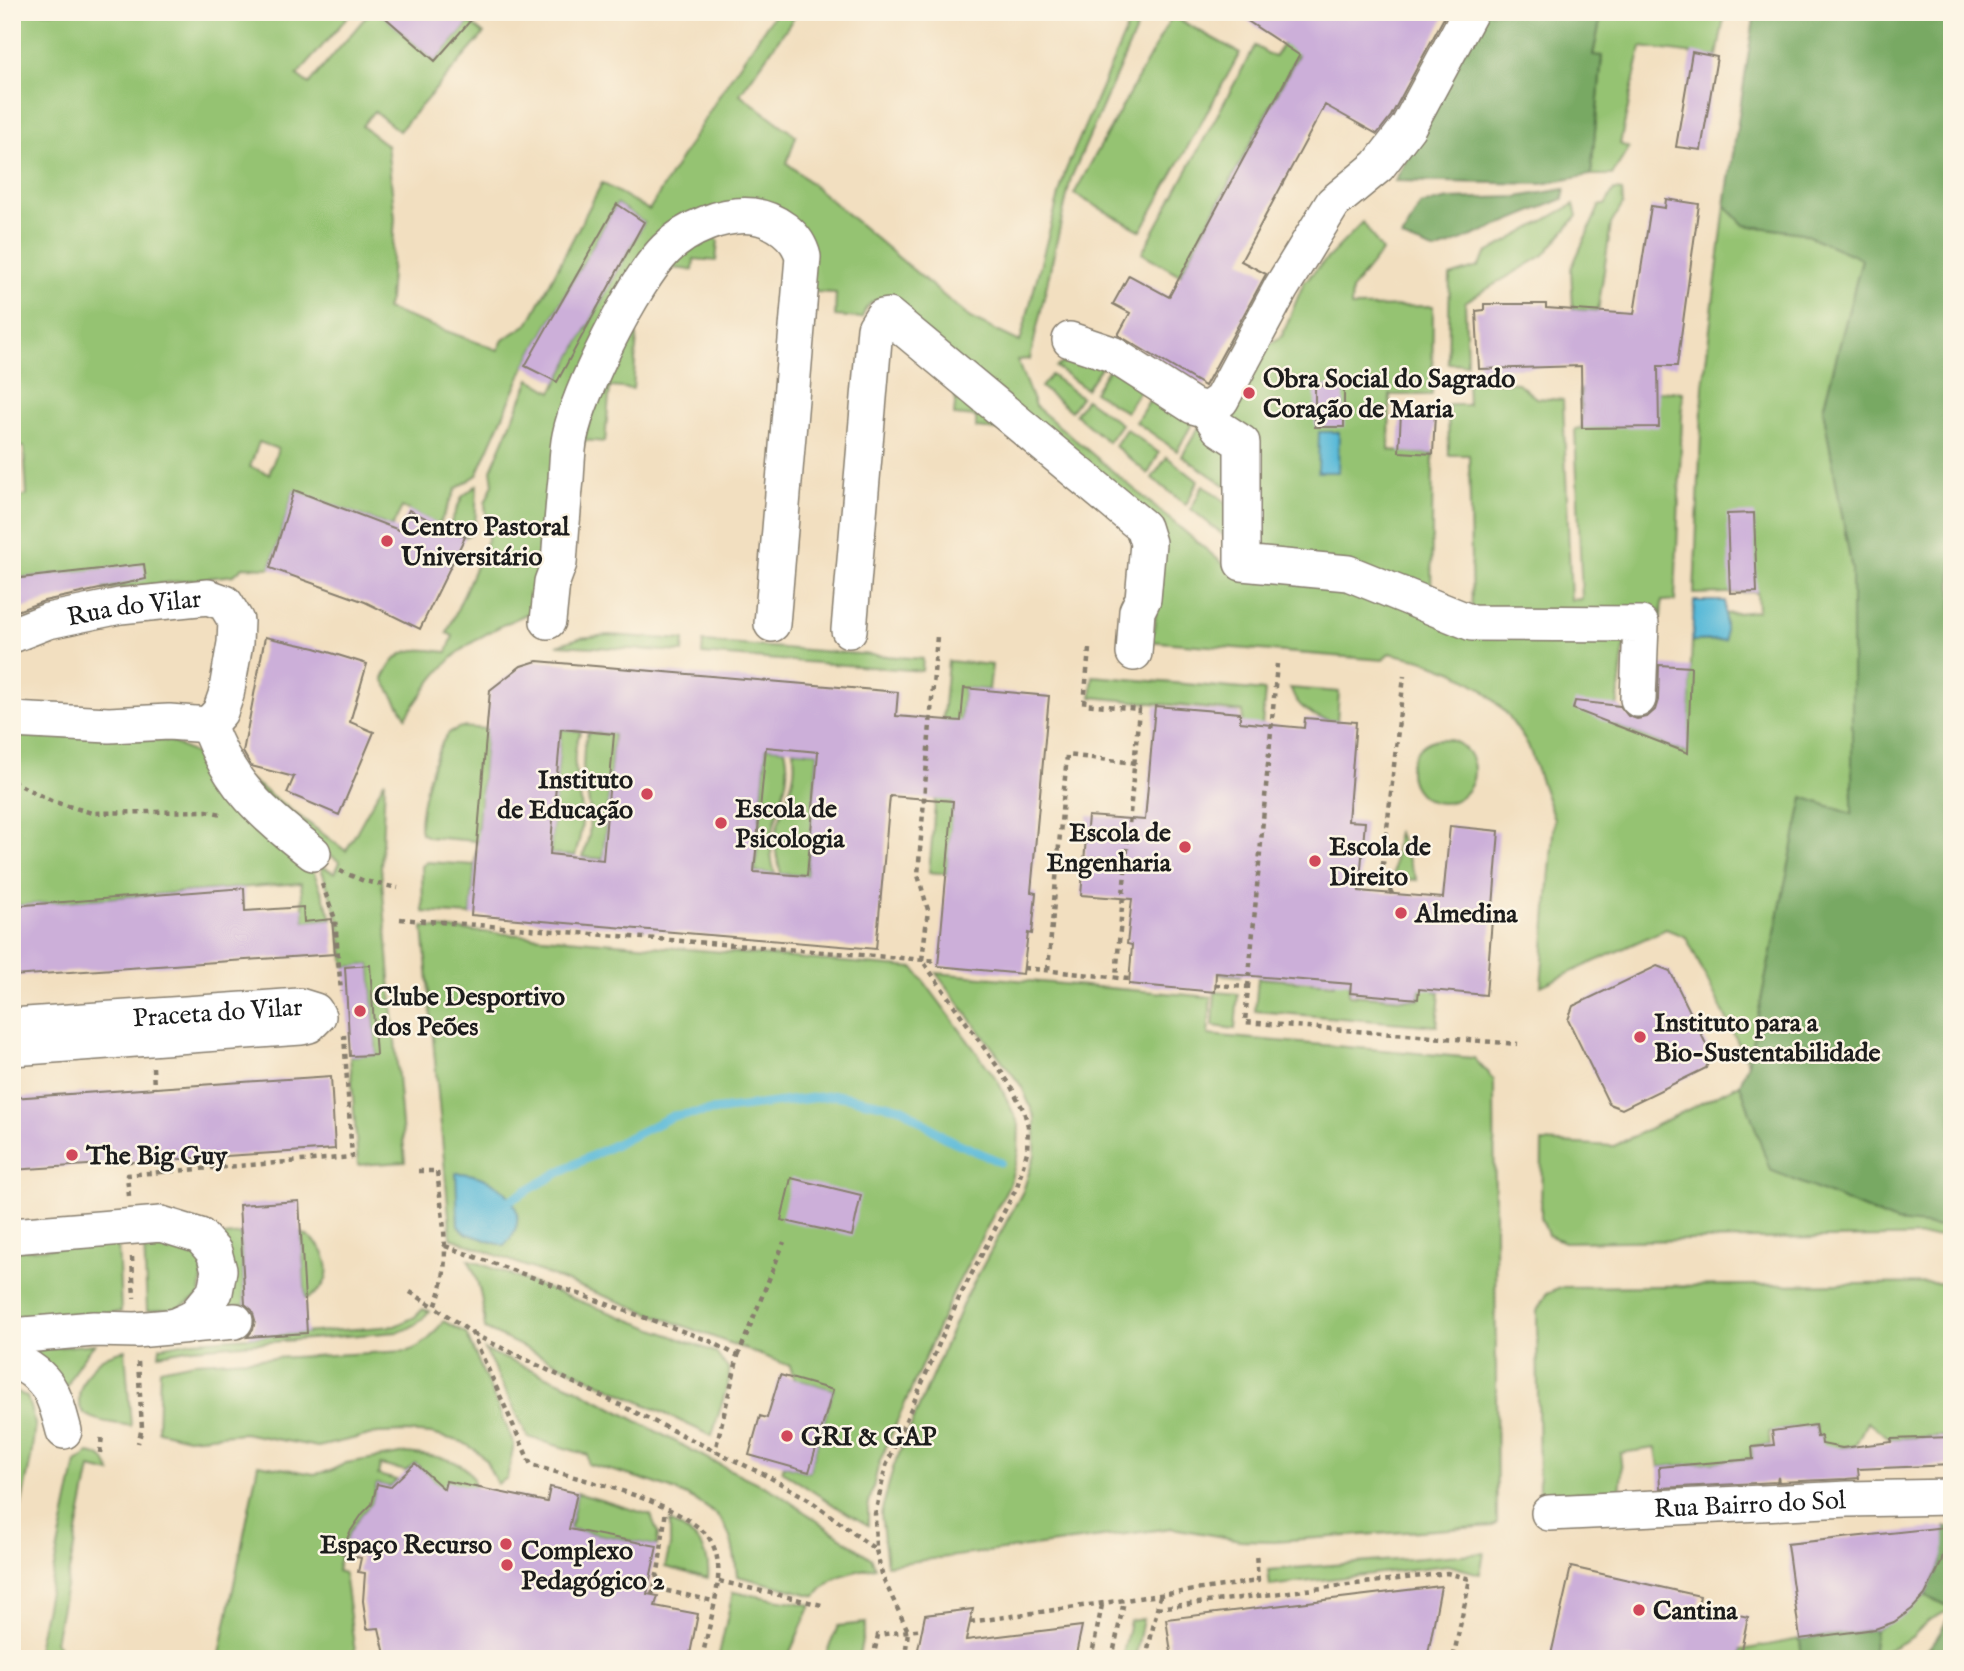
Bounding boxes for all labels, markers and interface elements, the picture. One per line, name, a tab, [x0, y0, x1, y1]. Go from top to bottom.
place label: Obra Social do Sagrado Coração de Maria	[1263, 363, 1515, 426]
marker: Obra Social do Sagrado Coração de Maria	[1241, 385, 1257, 401]
place label: Centro Pastoral Universitário	[400, 511, 570, 574]
marker: Centro Pastoral Universitário	[379, 533, 395, 549]
street label: Rua do Vilar	[64, 583, 203, 635]
place label: Instituto de Educação	[497, 764, 633, 827]
marker: Instituto de Educação	[639, 786, 655, 802]
place label: Escola de Psicologia	[735, 793, 845, 856]
marker: Escola de Psicologia	[713, 815, 729, 831]
place label: Escola de Engenharia	[1046, 817, 1172, 880]
place label: Escola de Direito	[1329, 831, 1431, 894]
marker: Escola de Engenharia	[1177, 839, 1193, 855]
marker: Escola de Direito	[1307, 853, 1323, 869]
place label: Almedina	[1414, 898, 1518, 931]
marker: Almedina	[1393, 905, 1409, 921]
place label: Clube Desportivo dos Peões	[374, 981, 565, 1044]
street label: Praceta do Vilar	[132, 991, 304, 1036]
marker: Clube Desportivo dos Peões	[352, 1003, 368, 1019]
place label: Instituto para a Bio-Sustentabilidade	[1654, 1007, 1881, 1070]
marker: Instituto para a Bio-Sustentabilidade	[1632, 1029, 1648, 1045]
place label: The Big Guy	[85, 1140, 229, 1173]
marker: The Big Guy	[64, 1147, 80, 1163]
place label: GRI & GAP	[801, 1421, 936, 1454]
marker: GRI & GAP	[779, 1428, 795, 1444]
street label: Rua Bairro do Sol	[1653, 1484, 1848, 1526]
place label: Espaço Recurso	[320, 1529, 492, 1562]
place label: Complexo Pedagógico 2	[521, 1535, 665, 1598]
marker: Espaço Recurso	[498, 1536, 514, 1552]
marker: Complexo Pedagógico 2	[499, 1557, 515, 1573]
place label: Cantina	[1653, 1595, 1738, 1628]
marker: Cantina	[1631, 1602, 1647, 1618]

